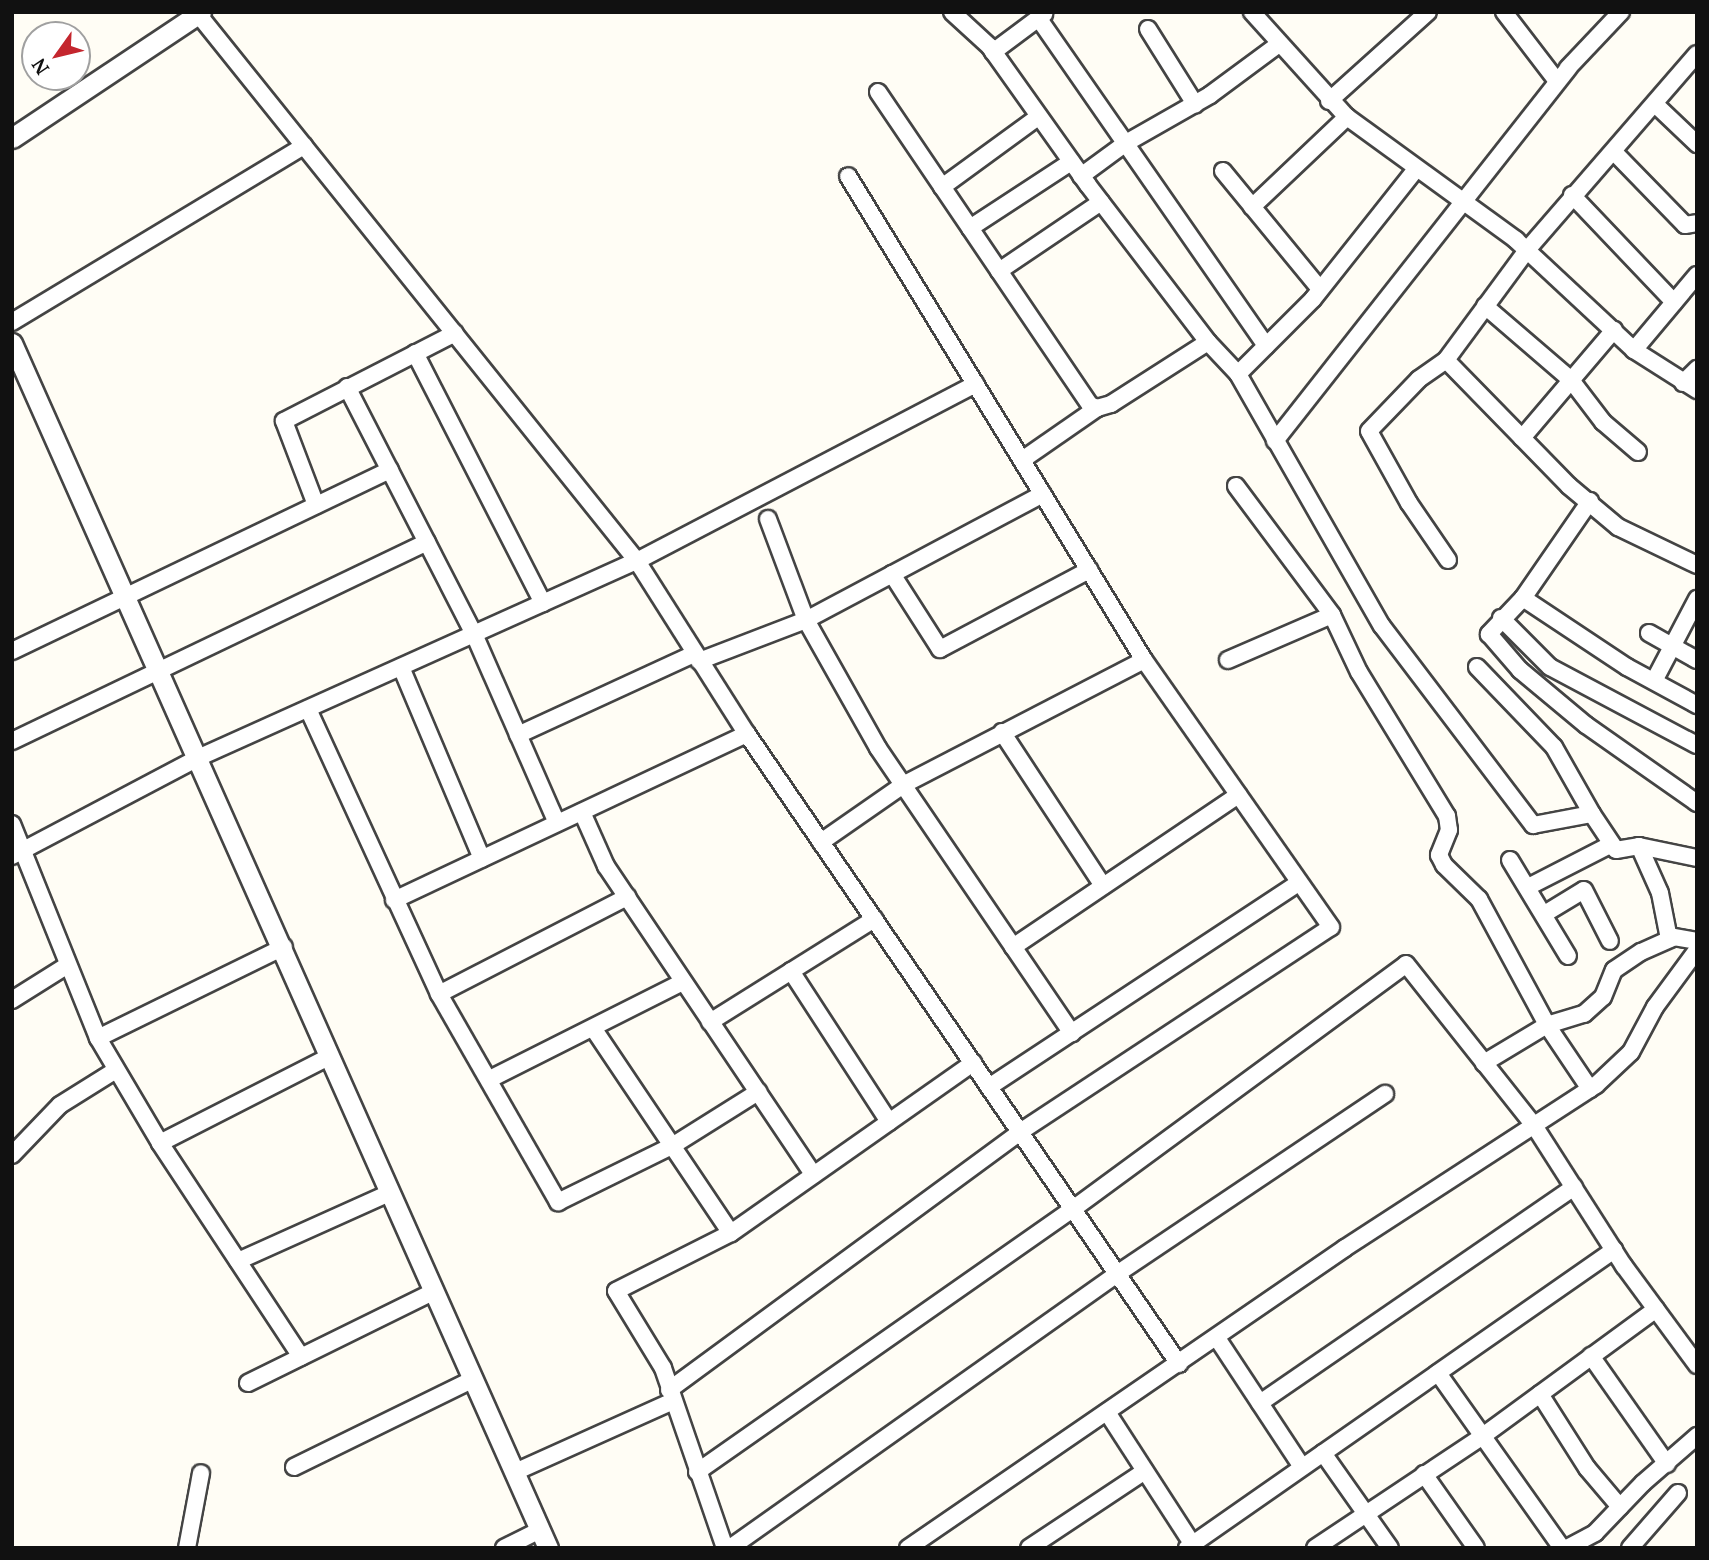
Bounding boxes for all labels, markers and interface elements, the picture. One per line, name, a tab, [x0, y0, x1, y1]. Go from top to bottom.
north arrow	[21, 21, 91, 91]
text: N	[25, 54, 54, 80]

